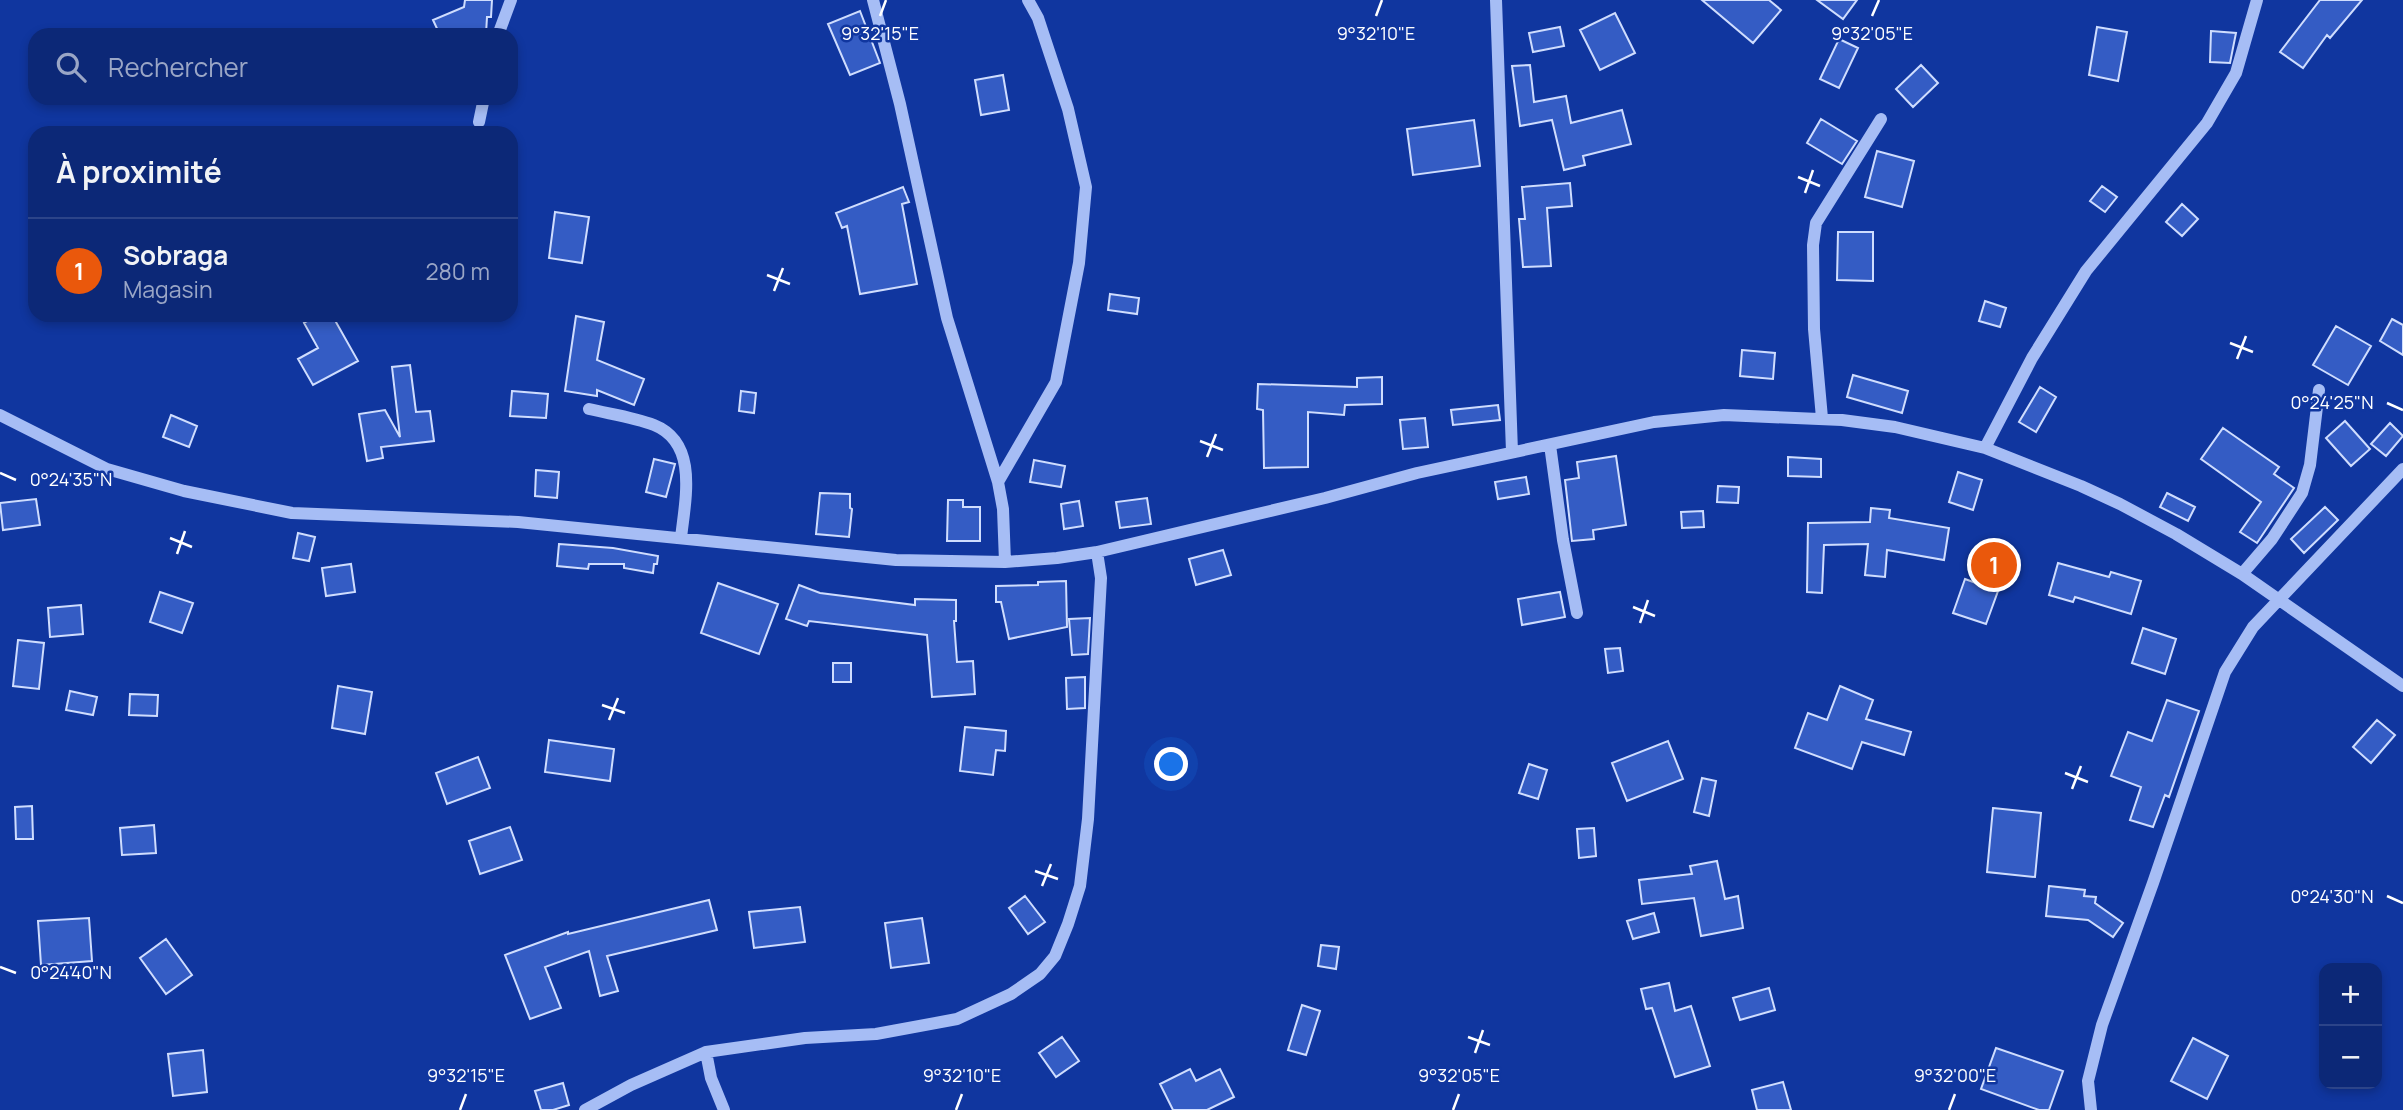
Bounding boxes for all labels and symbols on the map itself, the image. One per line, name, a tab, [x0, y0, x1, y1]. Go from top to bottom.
text: 9°32'15"E	[841, 21, 919, 45]
text: 9°32'10"E	[1337, 21, 1415, 45]
text: 9°32'05"E	[1831, 21, 1913, 45]
text: 0°24'25"N	[2291, 390, 2373, 414]
text: 0°24'35"N	[30, 467, 112, 491]
pin: 1	[1971, 539, 2017, 591]
your location	[1154, 747, 1188, 781]
text: 0°24'30"N	[2290, 884, 2374, 908]
text: 0°24'40"N	[30, 960, 112, 984]
text: 9°32'15"E	[427, 1063, 505, 1087]
text: 9°32'10"E	[923, 1063, 1001, 1087]
text: 9°32'05"E	[1418, 1063, 1500, 1087]
text: 9°32'00"E	[1914, 1063, 1996, 1087]

